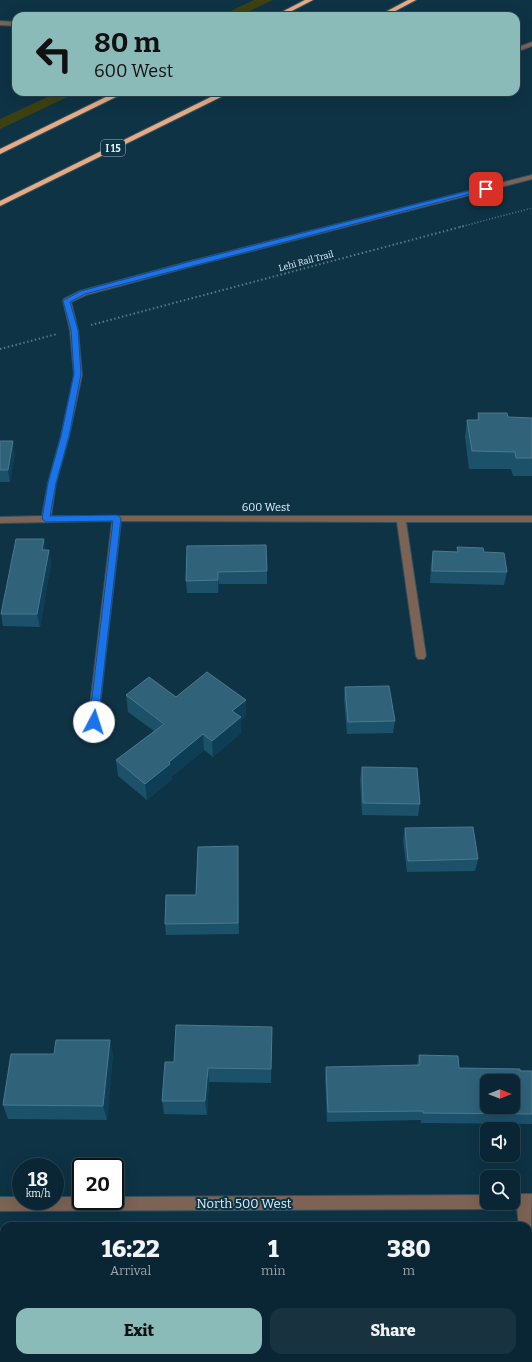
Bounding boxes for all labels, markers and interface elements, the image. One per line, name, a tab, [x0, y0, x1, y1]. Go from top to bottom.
text: 80 m	[94, 26, 160, 59]
icon: left	[28, 28, 80, 80]
text: 600 West	[94, 60, 173, 82]
road number: I 15	[101, 140, 125, 156]
pin	[469, 172, 503, 206]
icon: arrive	[475, 178, 497, 200]
street label: Lehi Rail Trail	[277, 249, 335, 273]
street label: 600 West	[242, 501, 290, 514]
position arrow	[73, 701, 115, 743]
north arrow	[480, 1074, 520, 1114]
map controls	[480, 1074, 520, 1210]
button: sound	[480, 1122, 520, 1162]
speed limit sign: 20	[72, 1158, 124, 1210]
text: 18	[28, 1167, 48, 1191]
button: search	[480, 1170, 520, 1210]
text: km/h	[26, 1188, 50, 1200]
street label: North 500 West	[196, 1196, 292, 1211]
text: 16:22	[101, 1235, 160, 1263]
text: 1	[268, 1235, 279, 1263]
text: 380	[387, 1235, 431, 1263]
text: Arrival	[110, 1263, 151, 1278]
text: min	[261, 1263, 286, 1278]
text: m	[403, 1263, 415, 1278]
button: Exit	[16, 1308, 262, 1354]
button: Share	[270, 1308, 516, 1354]

